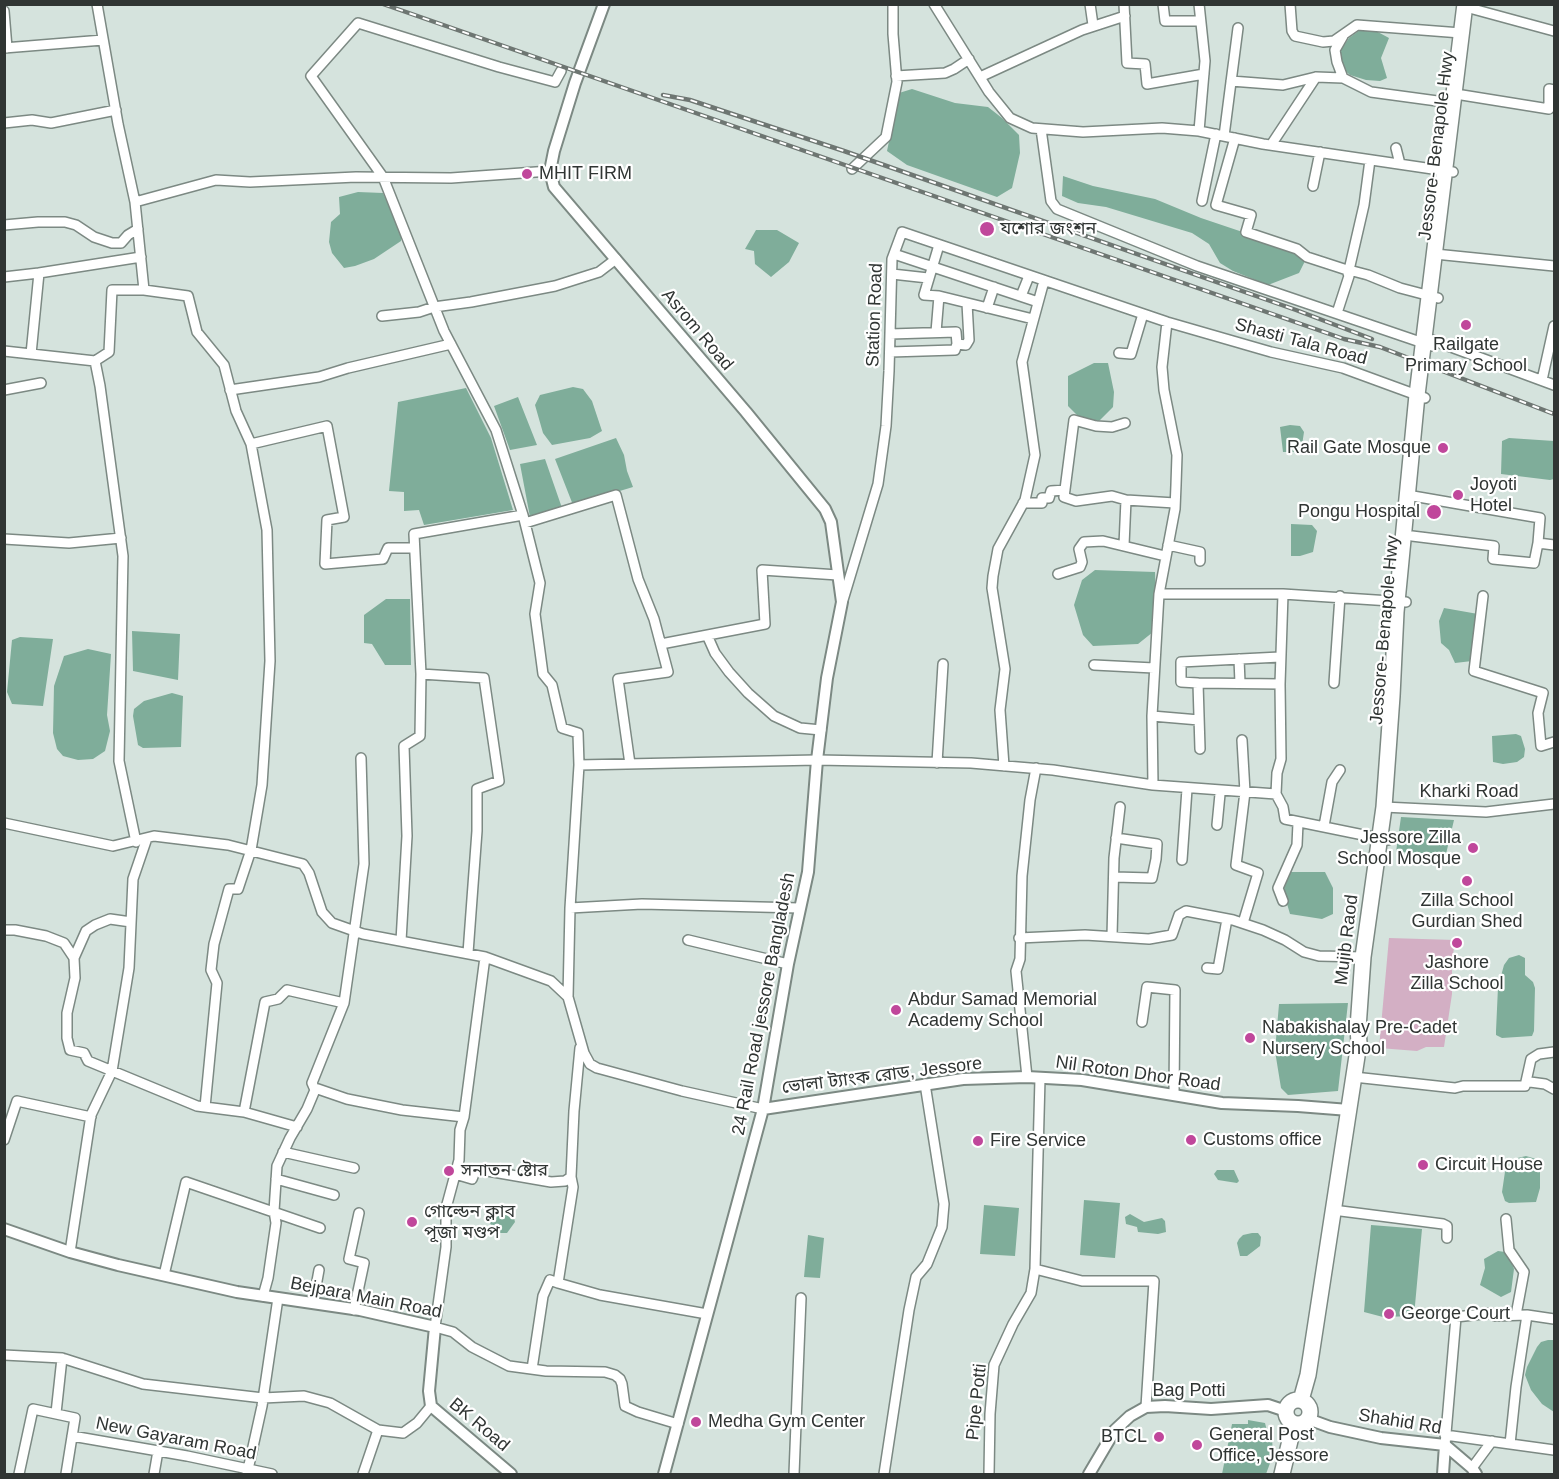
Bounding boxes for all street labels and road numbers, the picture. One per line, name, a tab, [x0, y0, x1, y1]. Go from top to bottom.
street label: Jessore- Benapole Hwy	[1415, 50, 1459, 242]
street label: Station Road	[862, 263, 888, 367]
street label: Asrom Road	[657, 285, 737, 375]
street label: Shasti Tala Road	[1232, 314, 1370, 370]
street label: Jessore- Benapole Hwy	[1366, 534, 1404, 726]
street label: Kharki Road	[1419, 781, 1519, 803]
street label: 24 Rail Road jessore Bangladesh	[728, 871, 800, 1137]
street label: Mujib Raod	[1331, 894, 1363, 986]
street label: Nil Roton Dhor Road	[1054, 1052, 1222, 1096]
street label: ভোলা ট্যাংক রোড, Jessore	[781, 1053, 983, 1099]
street label: Bejpara Main Road	[288, 1273, 444, 1323]
street label: Pipe Potti	[962, 1363, 992, 1441]
street label: Bag Potti	[1152, 1380, 1226, 1402]
street label: BK Road	[444, 1394, 514, 1456]
street label: Shahid Rd	[1357, 1405, 1443, 1439]
street label: New Gayaram Road	[94, 1413, 258, 1465]

